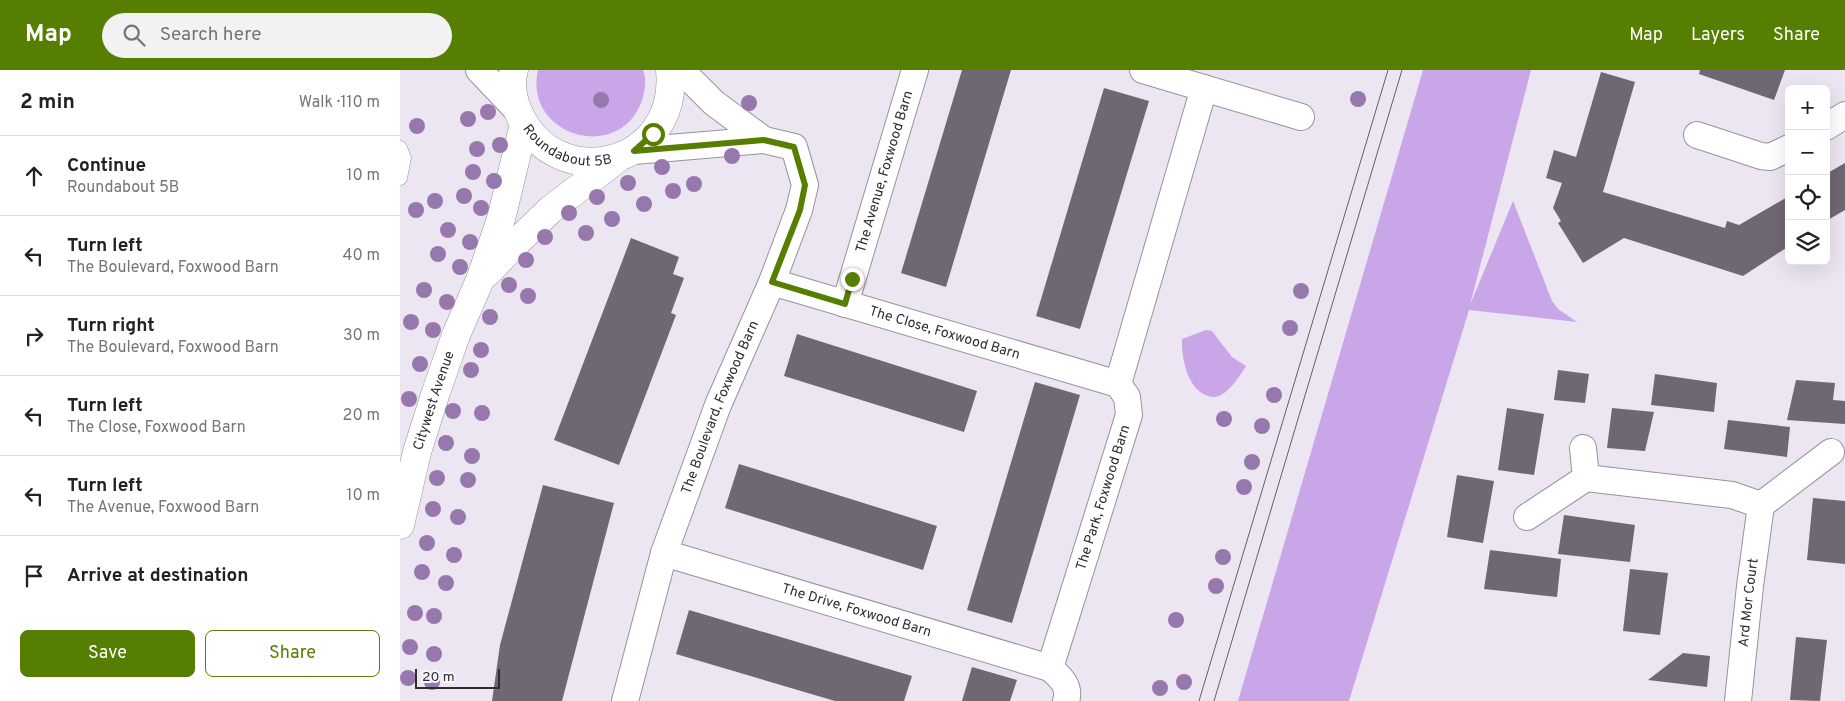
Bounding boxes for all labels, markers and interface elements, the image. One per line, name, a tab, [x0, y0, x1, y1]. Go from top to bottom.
search box	[102, 13, 452, 58]
text: Map	[25, 20, 72, 50]
icon: search	[120, 21, 148, 49]
text: Search here	[160, 23, 261, 47]
text: Map	[1629, 24, 1663, 47]
text: Layers	[1691, 24, 1745, 47]
text: Share	[1773, 24, 1820, 47]
map controls	[1785, 85, 1830, 265]
button: +	[1785, 85, 1830, 130]
text: 2 min	[20, 89, 75, 116]
street label: The Avenue, Foxwood Barn	[852, 89, 917, 255]
text: Walk · 110 m	[299, 93, 380, 113]
street label: Roundabout 5B	[519, 121, 613, 170]
route start	[642, 123, 665, 146]
button: −	[1785, 130, 1830, 175]
text: Continue	[67, 154, 146, 178]
icon: ahead	[20, 162, 48, 190]
text: 10 m	[346, 166, 380, 186]
button: locate	[1785, 175, 1830, 220]
text: Roundabout 5B	[67, 178, 179, 198]
button: layers	[1785, 220, 1830, 265]
text: Turn left	[67, 234, 143, 258]
icon: left	[20, 242, 48, 270]
text: 40 m	[342, 246, 380, 266]
text: The Boulevard, Foxwood Barn	[67, 258, 279, 278]
route end	[841, 268, 864, 291]
street label: The Close, Foxwood Barn	[867, 303, 1022, 363]
text: Turn right	[67, 314, 155, 338]
street label: The Boulevard, Foxwood Barn	[678, 318, 762, 497]
icon: right	[20, 322, 48, 350]
text: 30 m	[343, 326, 380, 346]
text: The Boulevard, Foxwood Barn	[67, 338, 279, 358]
street label: Citywest Avenue	[410, 349, 458, 452]
text: Turn left	[67, 394, 143, 418]
icon: left	[20, 402, 48, 430]
text: 20 m	[343, 406, 380, 426]
text: The Close, Foxwood Barn	[67, 418, 246, 438]
street label: The Park, Foxwood Barn	[1073, 423, 1134, 572]
text: Turn left	[67, 474, 143, 498]
icon: left	[20, 482, 48, 510]
text: 10 m	[346, 486, 380, 506]
text: The Avenue, Foxwood Barn	[67, 498, 259, 518]
street label: Ard Mor Court	[1735, 557, 1762, 648]
icon: arrive	[20, 562, 48, 590]
text: Arrive at destination	[67, 564, 248, 588]
street label: The Drive, Foxwood Barn	[780, 580, 933, 641]
button: Save	[20, 630, 195, 677]
button: Share	[205, 630, 380, 677]
scale bar	[415, 666, 500, 689]
text: 20 m	[422, 669, 455, 686]

